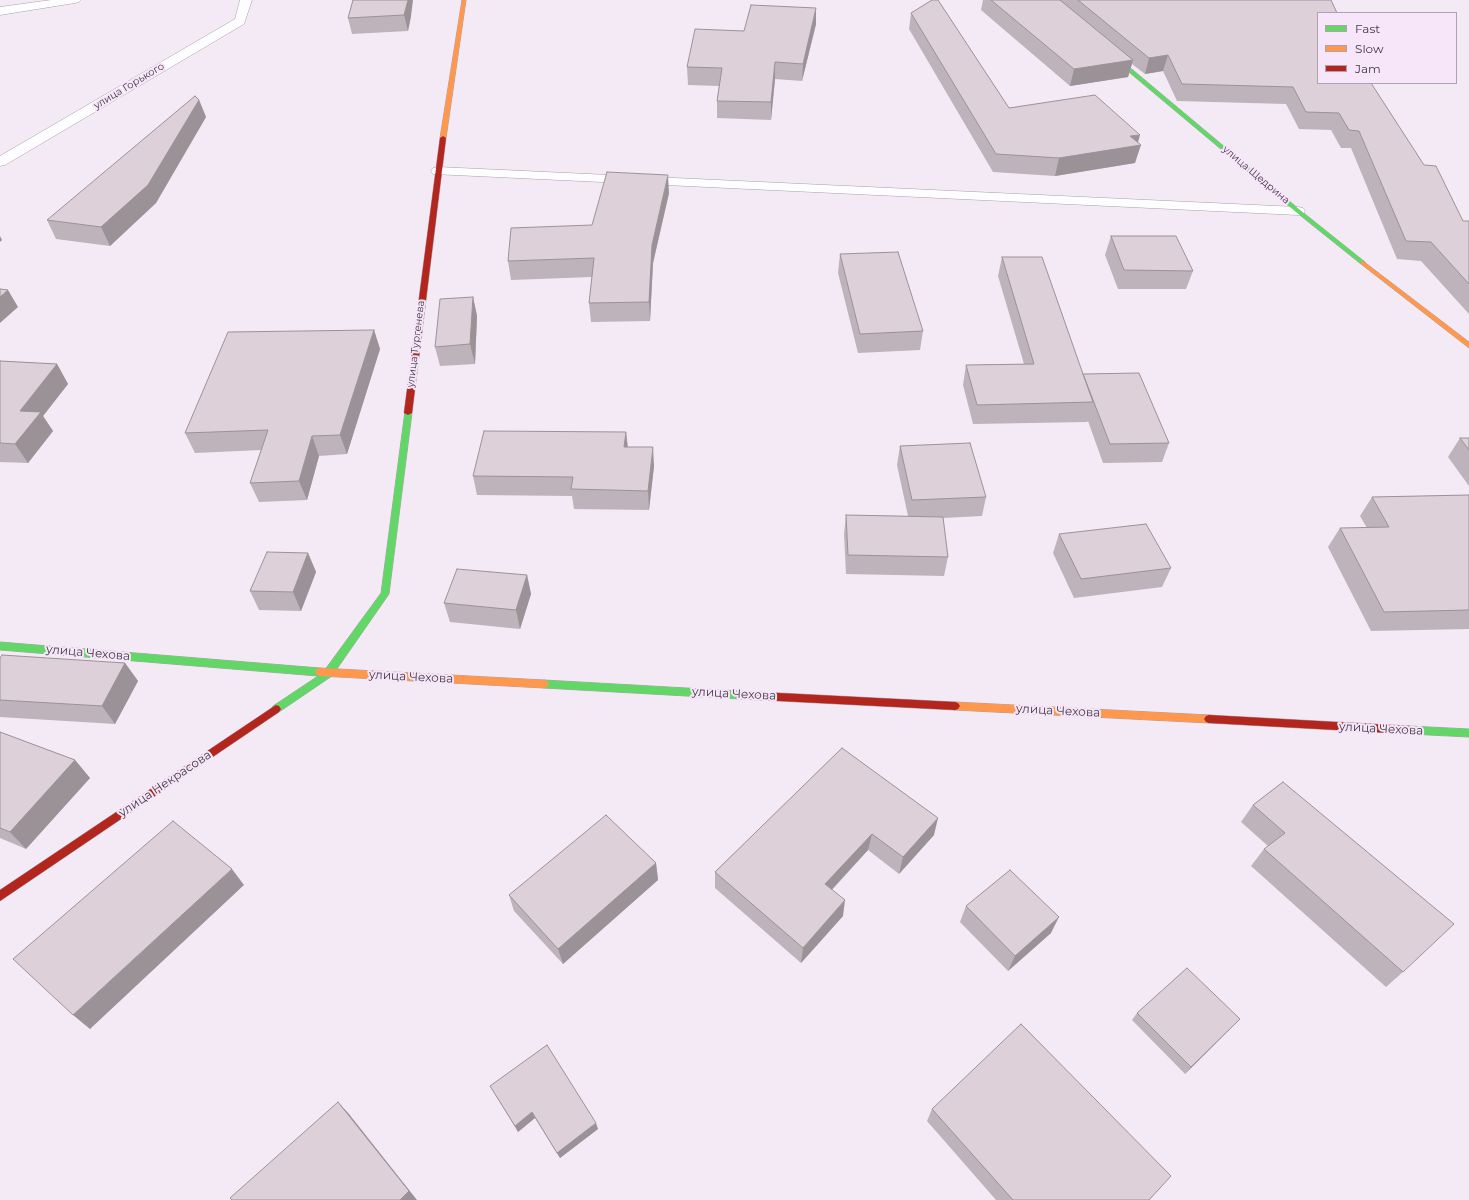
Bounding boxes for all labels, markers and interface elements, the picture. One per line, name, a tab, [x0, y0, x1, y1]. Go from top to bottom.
legend	[1317, 12, 1457, 84]
text: Fast	[1355, 21, 1380, 36]
text: Slow	[1355, 41, 1384, 56]
street label: улица Горького	[92, 60, 166, 112]
text: Jam	[1355, 61, 1381, 76]
street label: улица Щедрина	[1220, 143, 1292, 207]
street label: улица Тургенева	[405, 300, 427, 388]
street label: улица Чехова	[45, 642, 131, 664]
street label: улица Чехова	[368, 668, 454, 686]
street label: улица Чехова	[691, 685, 777, 703]
street label: улица Чехова	[1015, 702, 1101, 720]
street label: улица Чехова	[1338, 720, 1424, 738]
street label: улица Некрасова	[116, 748, 214, 820]

